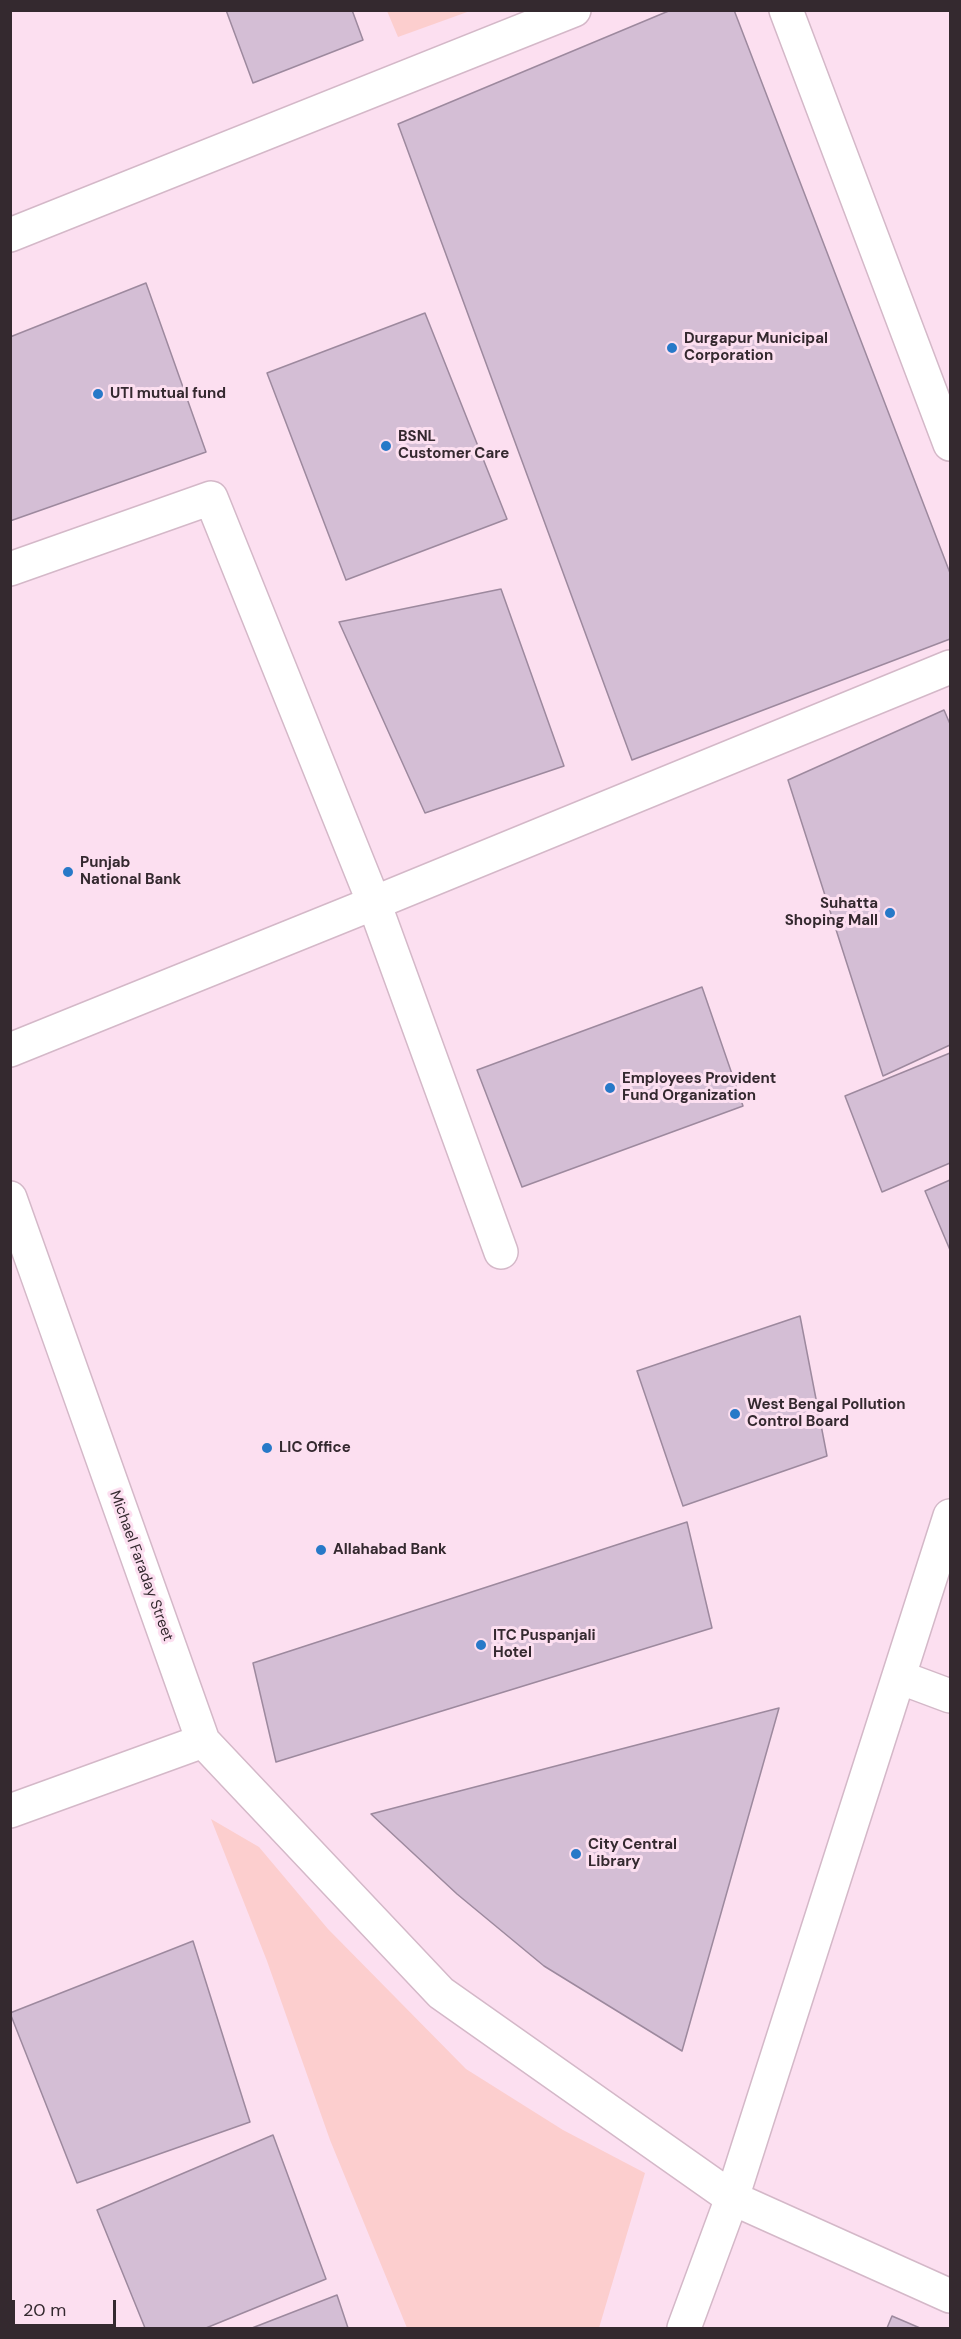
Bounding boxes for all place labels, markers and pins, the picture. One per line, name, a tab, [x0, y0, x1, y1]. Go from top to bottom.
place label: Durgapur Municipal Corporation	[684, 330, 828, 365]
marker: Durgapur Municipal Corporation	[665, 341, 679, 355]
place label: UTI mutual fund	[110, 385, 226, 403]
marker: UTI mutual fund	[91, 387, 105, 401]
place label: BSNL Customer Care	[398, 428, 509, 463]
marker: BSNL Customer Care	[379, 439, 393, 453]
place label: Punjab National Bank	[80, 854, 181, 889]
marker: Punjab National Bank	[61, 865, 75, 879]
place label: Suhatta Shoping Mall	[785, 895, 878, 930]
marker: Suhatta Shoping Mall	[883, 906, 897, 920]
place label: Employees Provident Fund Organization	[622, 1070, 776, 1105]
marker: Employees Provident Fund Organization	[603, 1081, 617, 1095]
place label: West Bengal Pollution Control Board	[747, 1396, 906, 1431]
marker: West Bengal Pollution Control Board	[728, 1407, 742, 1421]
place label: LIC Office	[279, 1439, 351, 1457]
marker: LIC Office	[260, 1441, 274, 1455]
place label: Allahabad Bank	[333, 1541, 447, 1559]
marker: Allahabad Bank	[314, 1543, 328, 1557]
place label: ITC Puspanjali Hotel	[493, 1627, 596, 1662]
marker: ITC Puspanjali Hotel	[474, 1638, 488, 1652]
place label: City Central Library	[588, 1836, 677, 1871]
marker: City Central Library	[569, 1847, 583, 1861]

